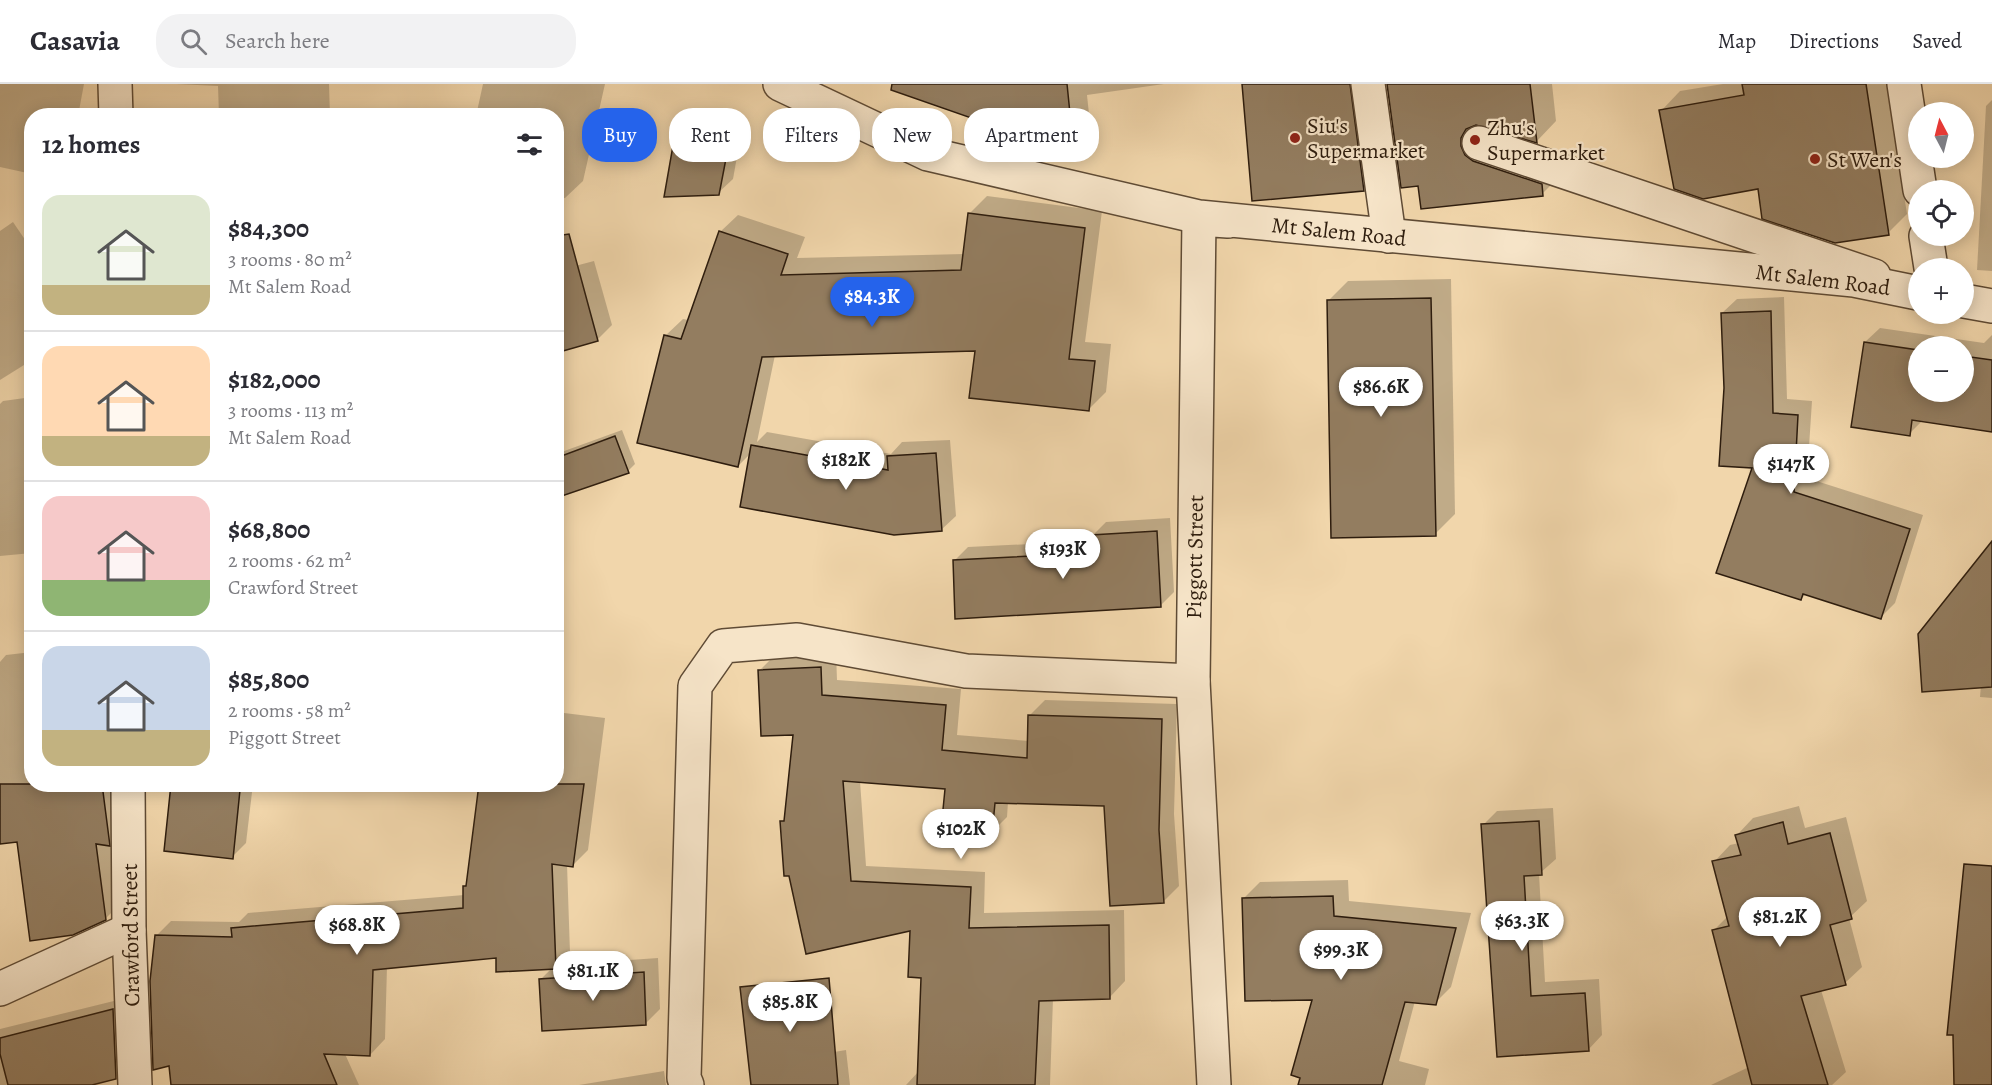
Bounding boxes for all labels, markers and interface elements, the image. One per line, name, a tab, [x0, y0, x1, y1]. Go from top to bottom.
search box	[156, 14, 576, 68]
text: Casavia	[30, 22, 120, 60]
icon: search	[177, 25, 210, 58]
text: Search here	[225, 26, 330, 56]
text: Map	[1718, 27, 1756, 55]
text: Directions	[1789, 27, 1879, 55]
text: Saved	[1912, 27, 1962, 55]
north arrow	[1908, 102, 1974, 168]
map controls	[1908, 102, 1974, 402]
chip: Buy	[582, 108, 657, 162]
chip: Rent	[669, 108, 751, 162]
chip: Filters	[763, 108, 860, 162]
chip: New	[872, 108, 952, 162]
chip: Apartment	[964, 108, 1099, 162]
place label: Siu's Supermarket	[1307, 111, 1425, 166]
place label: Zhu's Supermarket	[1487, 113, 1605, 168]
text: 12 homes	[42, 127, 140, 162]
icon: filters	[513, 128, 546, 161]
marker: Siu's Supermarket	[1288, 131, 1302, 145]
marker: Zhu's Supermarket	[1468, 133, 1482, 147]
place label: St Wen's	[1827, 145, 1902, 175]
marker: St Wen's	[1808, 152, 1822, 166]
button: locate	[1908, 180, 1974, 246]
street label: Mt Salem Road	[1270, 210, 1408, 254]
text: $84,300	[228, 211, 309, 246]
icon: home	[90, 219, 162, 291]
text: 3 rooms · 80 m²	[228, 246, 352, 273]
street label: Mt Salem Road	[1754, 257, 1892, 303]
button: +	[1908, 258, 1974, 324]
text: Mt Salem Road	[228, 273, 351, 300]
pin: $84.3K	[823, 277, 921, 328]
text: $84.3K	[844, 283, 900, 310]
button: −	[1908, 336, 1974, 402]
text: $182,000	[228, 362, 321, 397]
pin: $86.6K	[1332, 367, 1430, 418]
icon: home	[90, 370, 162, 442]
text: $86.6K	[1353, 373, 1409, 400]
text: 3 rooms · 113 m²	[228, 397, 353, 424]
text: Mt Salem Road	[228, 424, 351, 451]
pin: $182K	[804, 440, 888, 491]
pin: $147K	[1749, 444, 1833, 495]
text: $182K	[822, 446, 870, 473]
text: $147K	[1767, 450, 1815, 477]
street label: Piggott Street	[1179, 495, 1211, 619]
text: $68,800	[228, 512, 310, 547]
icon: home	[90, 520, 162, 592]
pin: $193K	[1021, 529, 1105, 580]
text: $193K	[1039, 535, 1087, 562]
text: 2 rooms · 62 m²	[228, 547, 351, 574]
text: Crawford Street	[228, 574, 358, 601]
text: $85,800	[228, 662, 309, 697]
icon: home	[90, 670, 162, 742]
text: 2 rooms · 58 m²	[228, 697, 351, 724]
text: Piggott Street	[228, 724, 341, 751]
pin: $102K	[919, 809, 1003, 860]
text: $102K	[936, 815, 986, 842]
street label: Crawford Street	[115, 863, 147, 1007]
pin: $81.2K	[1731, 897, 1829, 948]
pin: $63.3K	[1473, 901, 1571, 952]
text: $81.2K	[1753, 903, 1807, 930]
pin: $68.8K	[308, 905, 406, 956]
text: $63.3K	[1495, 907, 1549, 934]
text: $68.8K	[329, 911, 385, 938]
pin: $99.3K	[1292, 930, 1390, 981]
text: $99.3K	[1313, 936, 1369, 963]
pin: $81.1K	[544, 951, 642, 1002]
text: $81.1K	[567, 957, 619, 984]
pin: $85.8K	[741, 982, 839, 1033]
text: $85.8K	[762, 988, 818, 1015]

